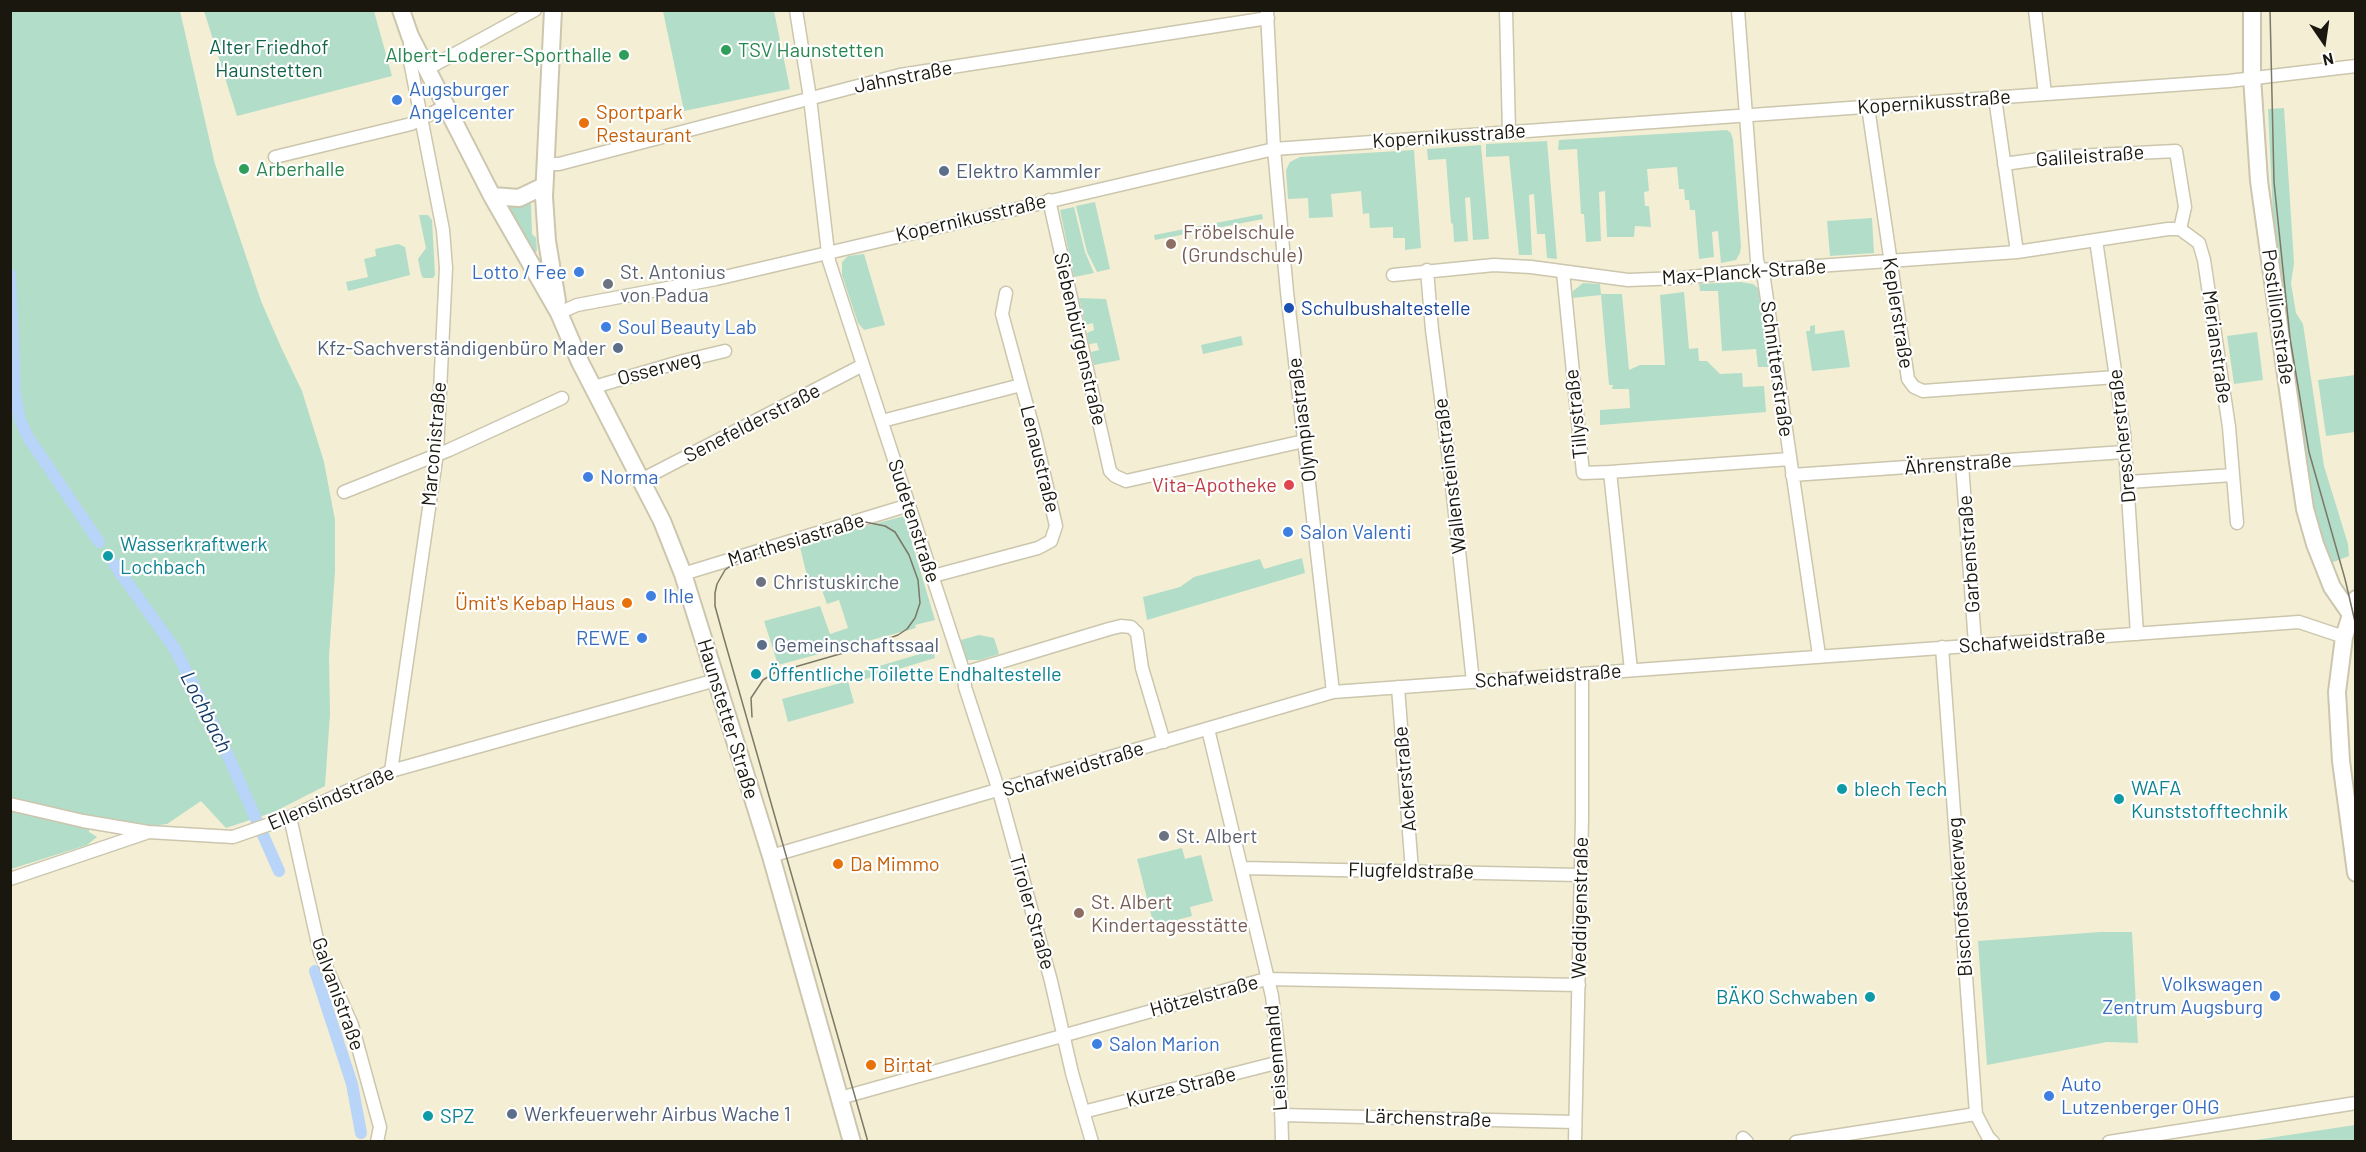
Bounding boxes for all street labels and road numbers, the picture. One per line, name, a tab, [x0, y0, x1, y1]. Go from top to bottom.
street label: Jahnstraße	[852, 56, 954, 98]
street label: Kopernikusstraße	[1856, 85, 2012, 119]
street label: Kopernikusstraße	[1371, 119, 1527, 153]
street label: Galileistraße	[2035, 140, 2145, 172]
street label: Kopernikusstraße	[893, 189, 1049, 247]
street label: Postillionstraße	[2257, 248, 2299, 386]
street label: Siebenbürgenstraße	[1048, 250, 1112, 428]
street label: Max-Planck-Straße	[1661, 254, 1827, 290]
street label: Keplerstraße	[1877, 256, 1919, 370]
street label: Merianstraße	[2197, 289, 2237, 405]
street label: Schnitterstraße	[1756, 299, 1798, 439]
street label: Osserweg	[615, 345, 703, 391]
street label: Olympiastraße	[1282, 356, 1322, 484]
street label: Tillystraße	[1559, 368, 1593, 460]
street label: Drescherstraße	[2103, 368, 2141, 504]
street label: Senefelderstraße	[680, 378, 824, 468]
street label: Marconistraße	[417, 381, 451, 507]
street label: Wallensteinstraße	[1429, 397, 1471, 555]
street label: Lenaustraße	[1015, 403, 1065, 515]
street label: Ährenstraße	[1903, 448, 2013, 480]
street label: Sudetenstraße	[883, 456, 945, 586]
street label: Garbenstraße	[1953, 494, 1985, 614]
street label: Marthesiastraße	[725, 508, 867, 572]
street label: Schafweidstraße	[1958, 624, 2106, 658]
street label: Haunstetter Straße	[692, 636, 764, 802]
street label: Schafweidstraße	[1474, 659, 1622, 693]
street label: Ackerstraße	[1388, 725, 1422, 833]
street label: Schafweidstraße	[999, 736, 1147, 802]
street label: Ellensindstraße	[264, 761, 398, 835]
street label: Bischofsackerweg	[1942, 817, 1978, 977]
street label: Weddigenstraße	[1567, 837, 1593, 979]
street label: Tiroler Straße	[1004, 851, 1060, 973]
street label: Flugfeldstraße	[1348, 858, 1474, 884]
street label: Galvanistraße	[306, 934, 370, 1054]
street label: Hötzelstraße	[1147, 970, 1261, 1022]
street label: Leisenmahd	[1259, 1004, 1293, 1112]
street label: Kurze Straße	[1124, 1062, 1238, 1112]
street label: Lärchenstraße	[1364, 1104, 1492, 1132]

